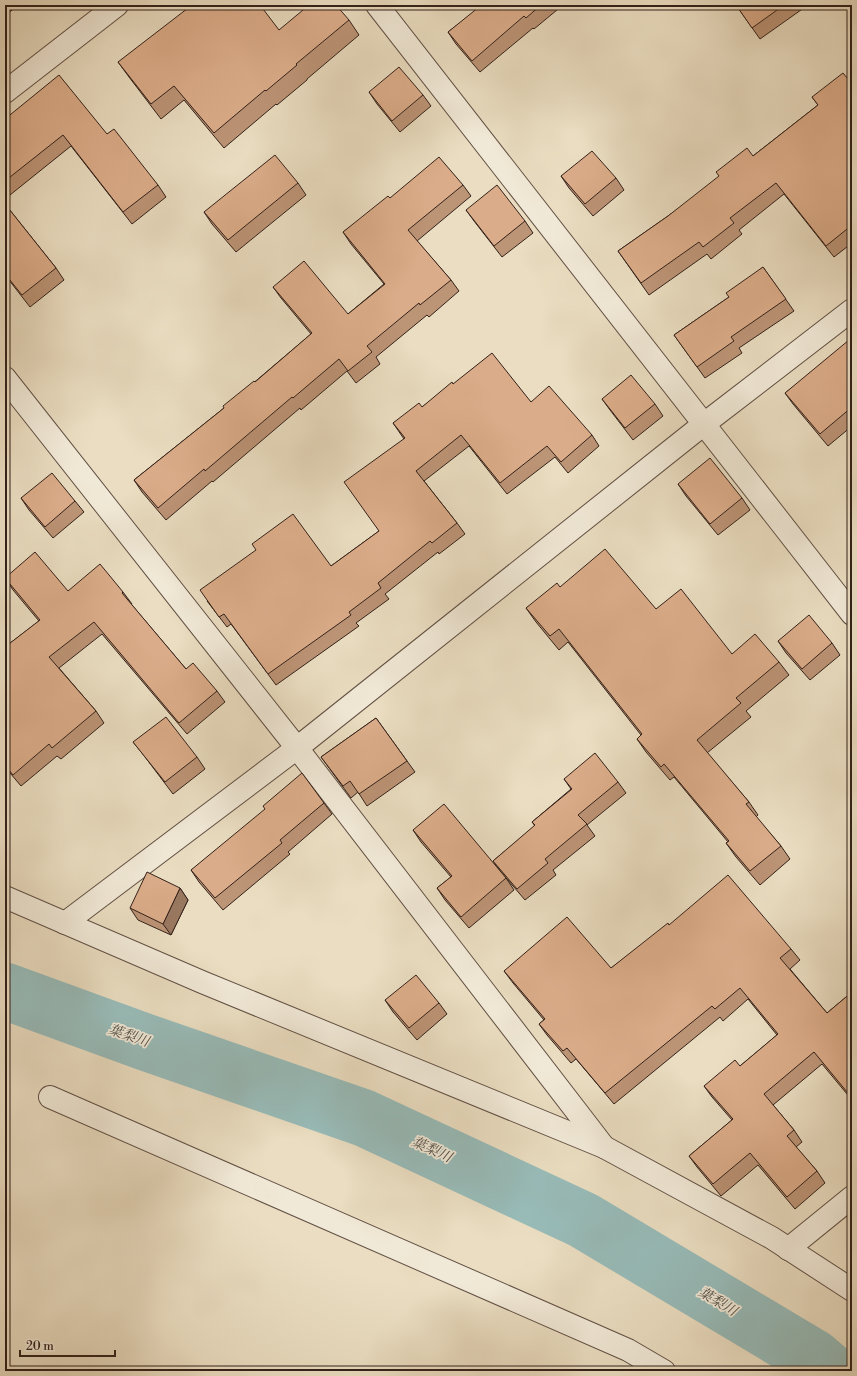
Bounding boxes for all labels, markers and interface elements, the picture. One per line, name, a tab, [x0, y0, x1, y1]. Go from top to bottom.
water label: 葉梨川	[106, 1021, 153, 1052]
water label: 葉梨川	[409, 1133, 456, 1168]
water label: 葉梨川	[695, 1283, 742, 1321]
scale bar	[20, 1332, 115, 1358]
text: 20 m	[26, 1339, 54, 1354]

